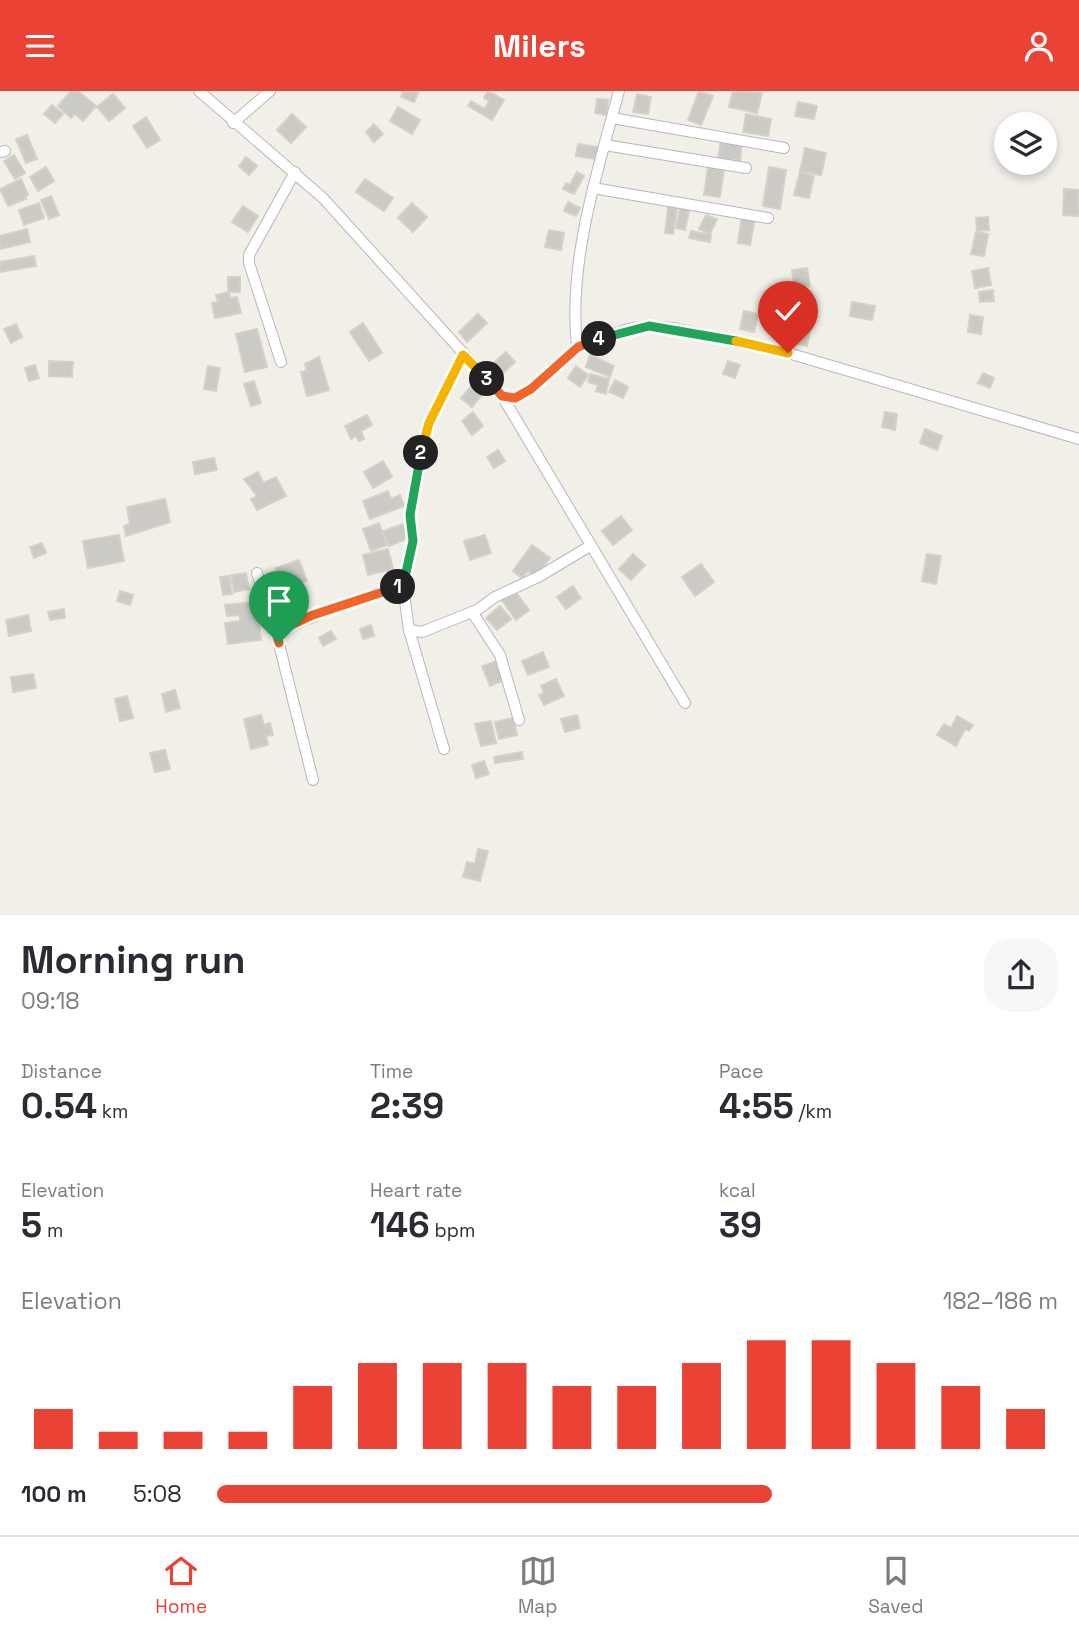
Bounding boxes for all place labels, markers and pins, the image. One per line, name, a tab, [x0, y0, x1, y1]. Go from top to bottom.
pin	[758, 281, 818, 353]
pin: 4	[582, 321, 616, 357]
pin: 3	[470, 361, 504, 397]
pin: 2	[404, 435, 438, 471]
pin: 1	[380, 569, 416, 605]
pin	[249, 571, 309, 643]

